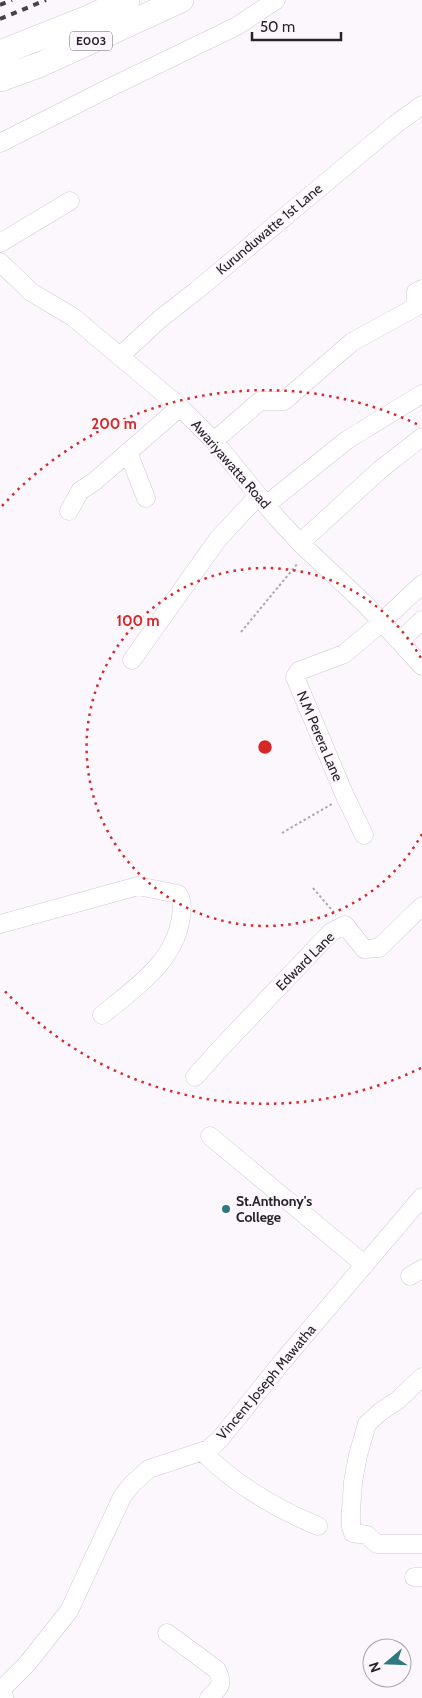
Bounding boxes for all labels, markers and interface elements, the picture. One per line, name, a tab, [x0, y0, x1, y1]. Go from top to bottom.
scale bar	[252, 10, 341, 42]
text: 50 m	[260, 18, 295, 36]
road number: E003	[70, 31, 112, 50]
street label: Kurunduwatte 1st Lane	[212, 179, 326, 279]
text: 200 m	[91, 415, 137, 433]
street label: Awariyawatta Road	[187, 416, 275, 512]
text: 100 m	[116, 612, 160, 630]
street label: N.M Perera Lane	[293, 688, 347, 784]
centre of rings	[256, 738, 274, 756]
street label: Edward Lane	[272, 928, 338, 994]
place label: St.Anthony's College	[236, 1192, 312, 1226]
marker: St.Anthony's College	[220, 1203, 232, 1215]
street label: Vincent Joseph Mawatha	[212, 1320, 320, 1443]
north arrow	[362, 1638, 412, 1688]
text: N	[365, 1660, 385, 1675]

